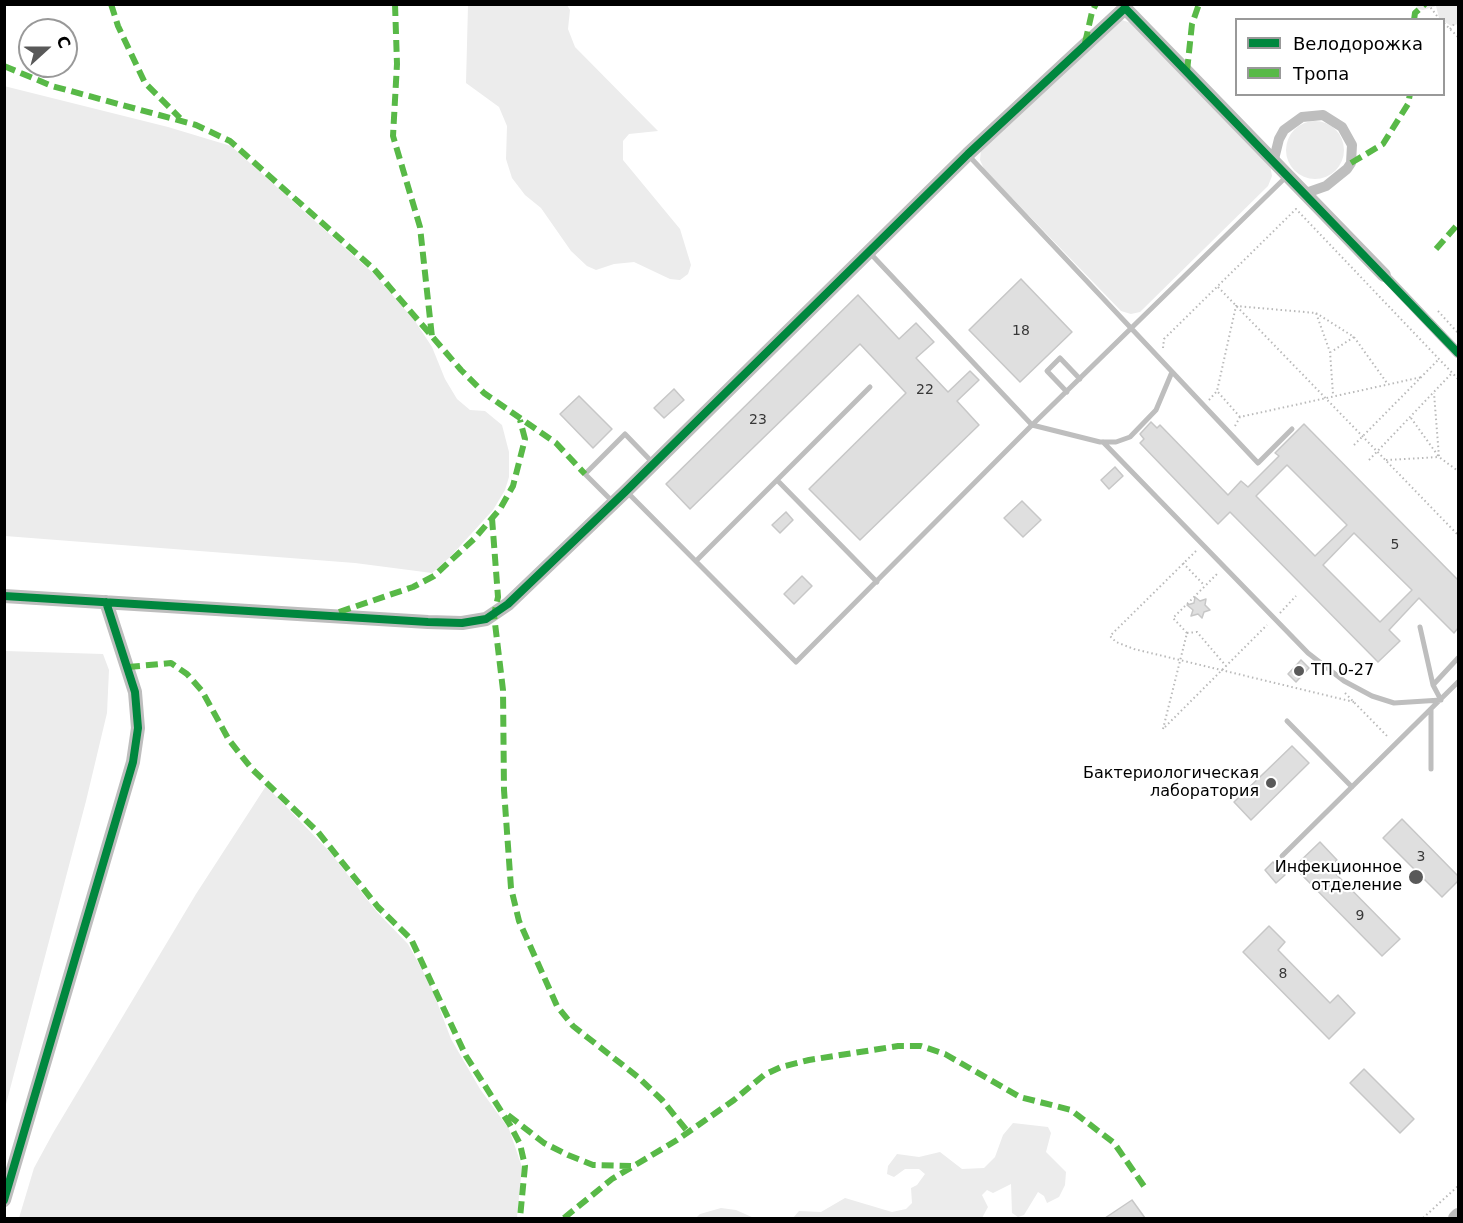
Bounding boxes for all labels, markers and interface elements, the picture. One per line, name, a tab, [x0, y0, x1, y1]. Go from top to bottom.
north arrow	[18, 18, 78, 78]
legend	[1235, 18, 1445, 96]
text: С	[52, 33, 74, 51]
text: Велодорожка	[1293, 33, 1423, 54]
text: Тропа	[1293, 63, 1349, 84]
house number: 18	[1012, 323, 1030, 339]
house number: 22	[916, 382, 934, 398]
house number: 23	[749, 412, 767, 428]
house number: 5	[1391, 537, 1399, 553]
place label: ТП 0-27	[1311, 661, 1374, 681]
marker: ТП 0-27	[1292, 664, 1306, 678]
place label: Бактериологическая лаборатория	[1083, 764, 1259, 802]
marker: Бактериологическая лаборатория	[1264, 776, 1278, 790]
house number: 3	[1417, 849, 1425, 865]
place label: Инфекционное отделение	[1275, 858, 1402, 896]
marker: Инфекционное отделение	[1407, 868, 1425, 886]
house number: 9	[1356, 908, 1364, 924]
house number: 8	[1279, 966, 1287, 982]

